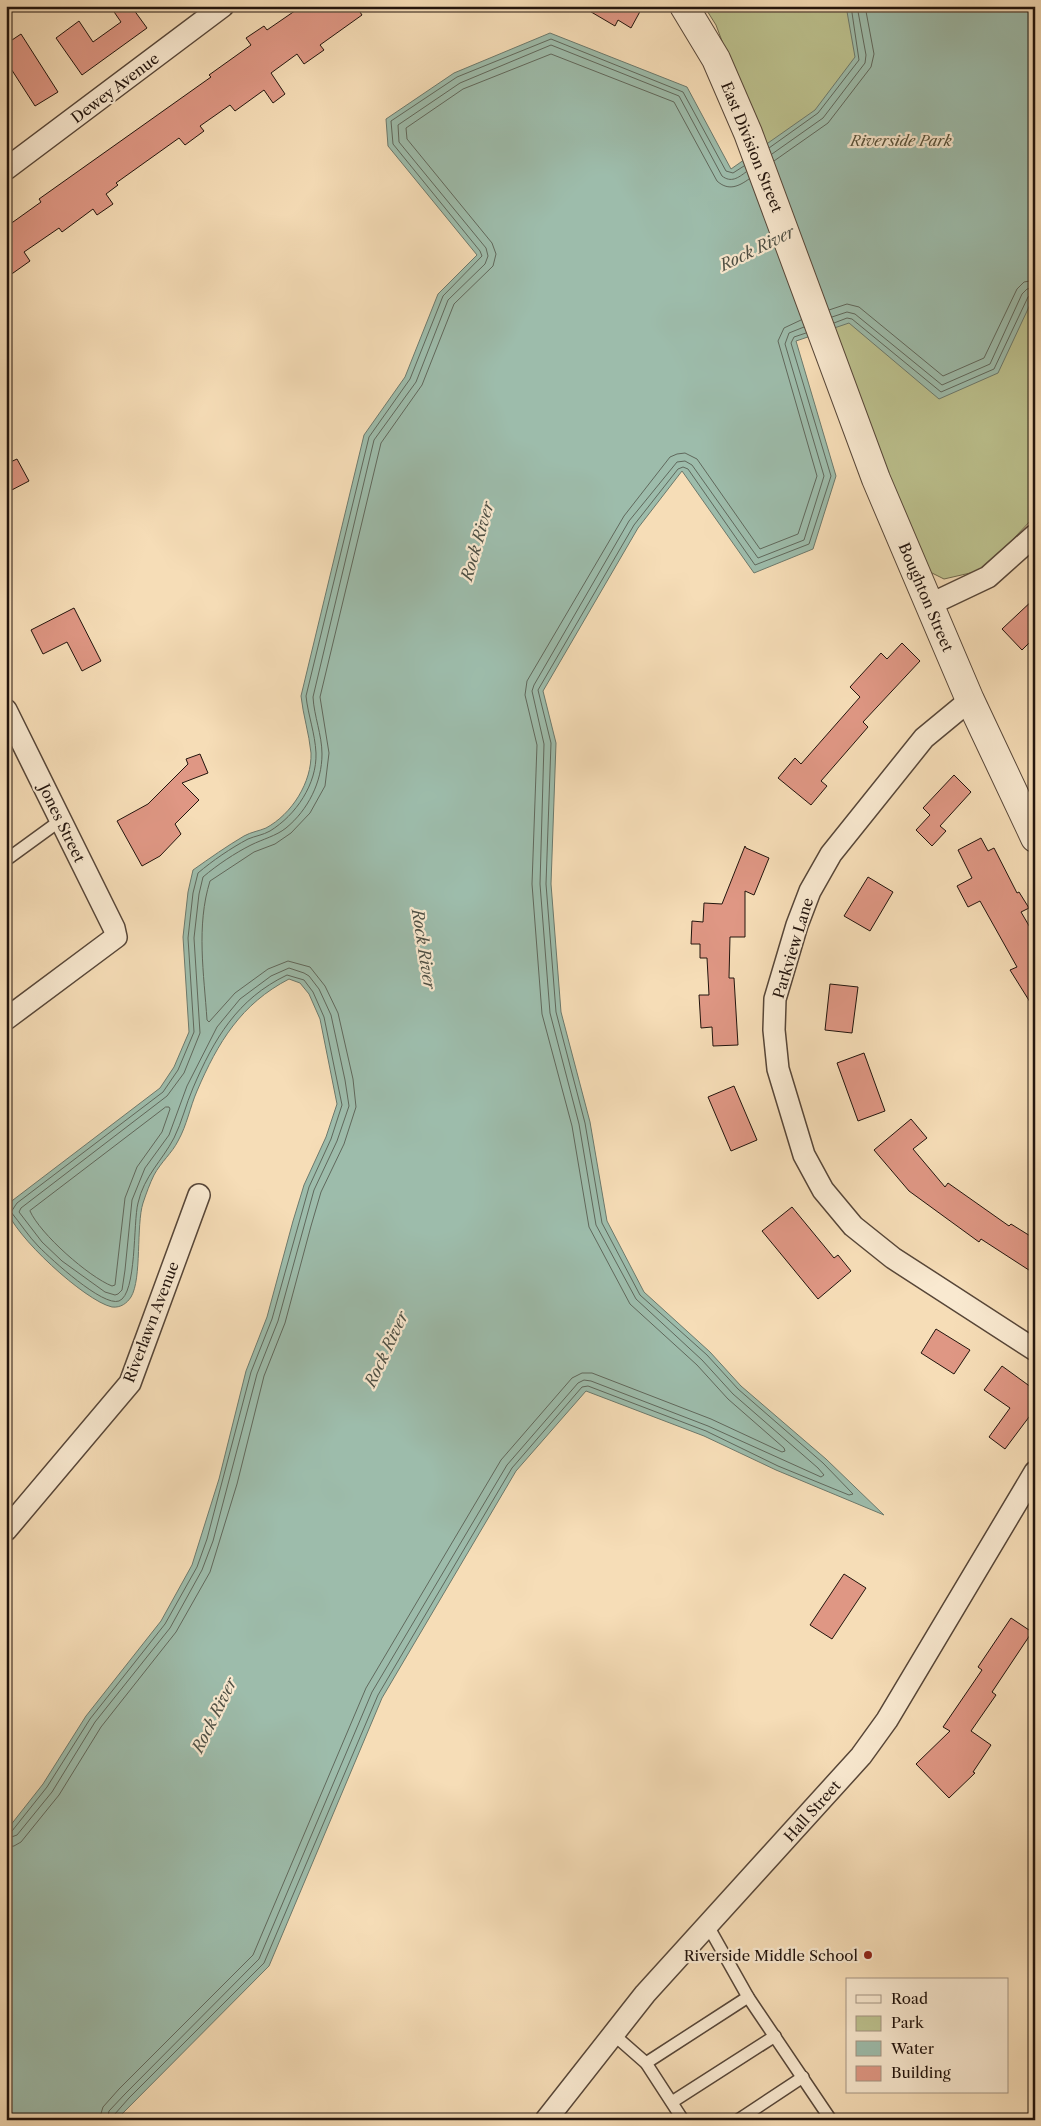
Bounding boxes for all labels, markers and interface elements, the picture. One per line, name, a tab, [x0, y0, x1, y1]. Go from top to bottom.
street label: Dewey Avenue	[67, 49, 163, 127]
street label: East Division Street	[717, 79, 787, 216]
park label: Riverside Park	[849, 131, 952, 150]
water label: Rock River	[714, 221, 799, 276]
water label: Rock River	[456, 498, 498, 585]
street label: Boughton Street	[894, 540, 958, 655]
street label: Jones Street	[34, 779, 90, 866]
street label: Parkview Lane	[769, 895, 817, 1001]
water label: Rock River	[407, 905, 440, 992]
street label: Riverlawn Avenue	[119, 1259, 183, 1385]
water label: Rock River	[359, 1307, 413, 1392]
water label: Rock River	[186, 1673, 241, 1758]
street label: Hall Street	[779, 1776, 845, 1846]
place label: Riverside Middle School	[684, 1946, 859, 1965]
marker: Riverside Middle School	[862, 1949, 874, 1961]
legend	[846, 1978, 1008, 2094]
text: Road	[891, 1989, 928, 2008]
text: Park	[891, 2013, 925, 2032]
text: Water	[890, 2039, 935, 2058]
text: Building	[891, 2063, 951, 2082]

